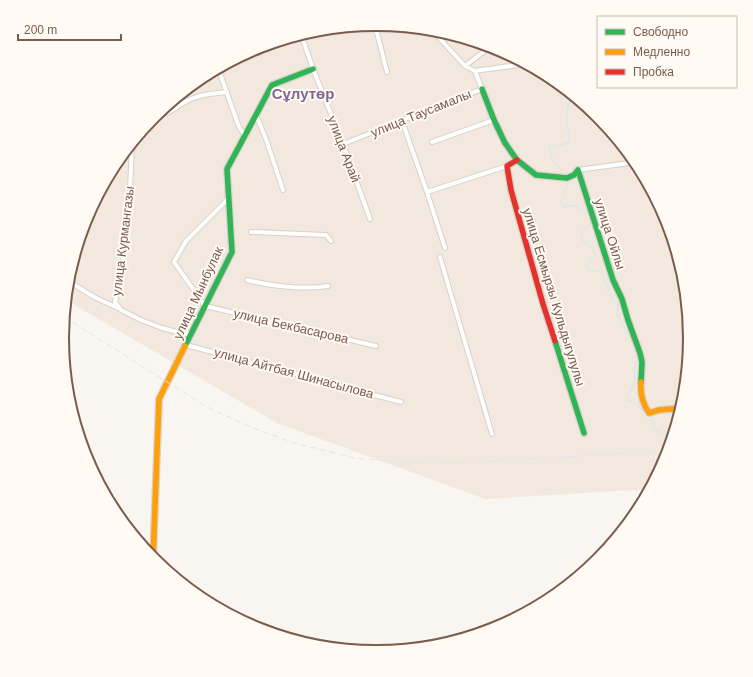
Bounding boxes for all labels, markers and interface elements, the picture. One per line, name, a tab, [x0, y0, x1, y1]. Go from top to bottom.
scale bar	[18, 16, 121, 42]
legend	[597, 16, 737, 88]
text: 200 m	[24, 23, 57, 37]
text: Свободно	[633, 25, 688, 39]
text: Медленно	[633, 45, 690, 59]
text: Пробка	[633, 65, 674, 79]
district label: Сұлутөр	[272, 85, 334, 102]
street label: улица Таусамалы	[369, 86, 473, 140]
street label: улица Арай	[325, 114, 363, 184]
street label: улица Курмангазы	[109, 185, 137, 297]
street label: улица Ойлы	[591, 197, 629, 271]
street label: улица Есмырзы Кульдыгулулы	[520, 206, 588, 388]
street label: улица Мынбулак	[170, 244, 226, 342]
street label: улица Бекбасарова	[232, 305, 351, 347]
street label: улица Айтбая Шинасылова	[213, 344, 376, 402]

